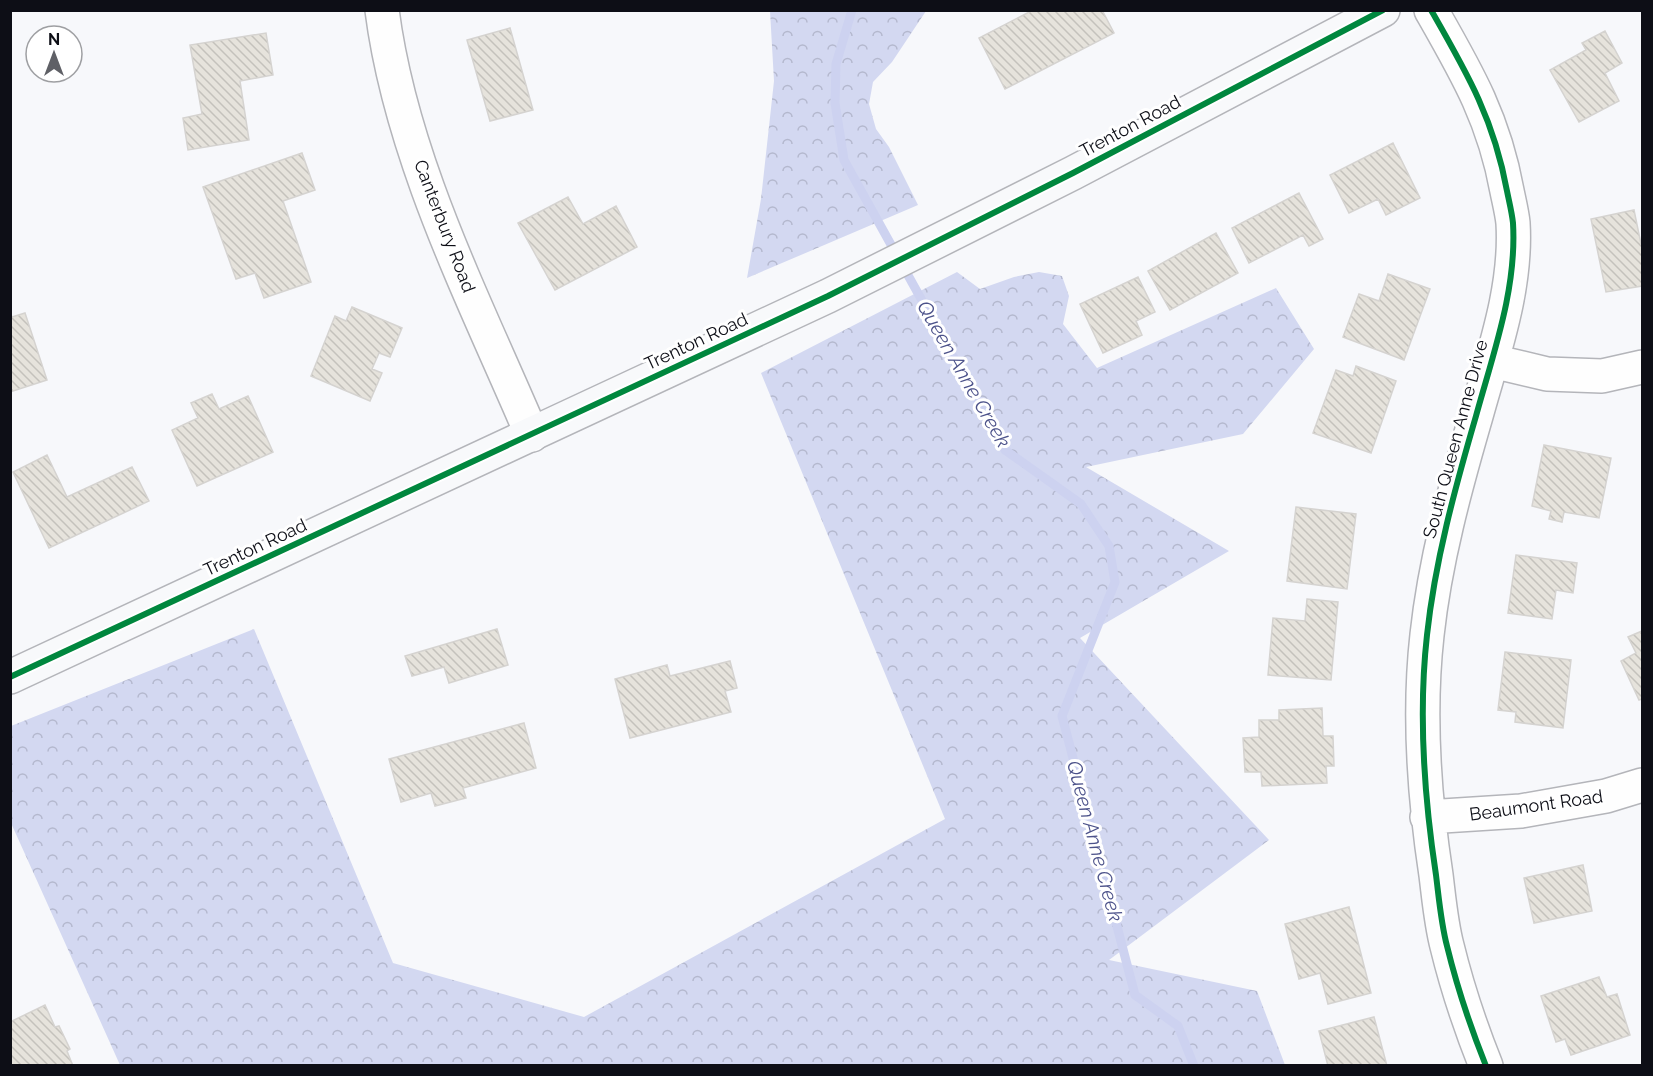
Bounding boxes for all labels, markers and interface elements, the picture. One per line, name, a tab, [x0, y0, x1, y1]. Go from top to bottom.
north arrow	[24, 24, 84, 84]
text: N	[48, 30, 60, 49]
street label: Trenton Road	[1076, 91, 1184, 161]
street label: Canterbury Road	[410, 157, 480, 295]
water label: Queen Anne Creek	[912, 296, 1016, 452]
street label: Trenton Road	[641, 308, 751, 374]
street label: South Queen Anne Drive	[1418, 337, 1492, 541]
street label: Trenton Road	[200, 514, 310, 580]
water label: Queen Anne Creek	[1062, 758, 1128, 924]
street label: Beaumont Road	[1468, 785, 1604, 825]

